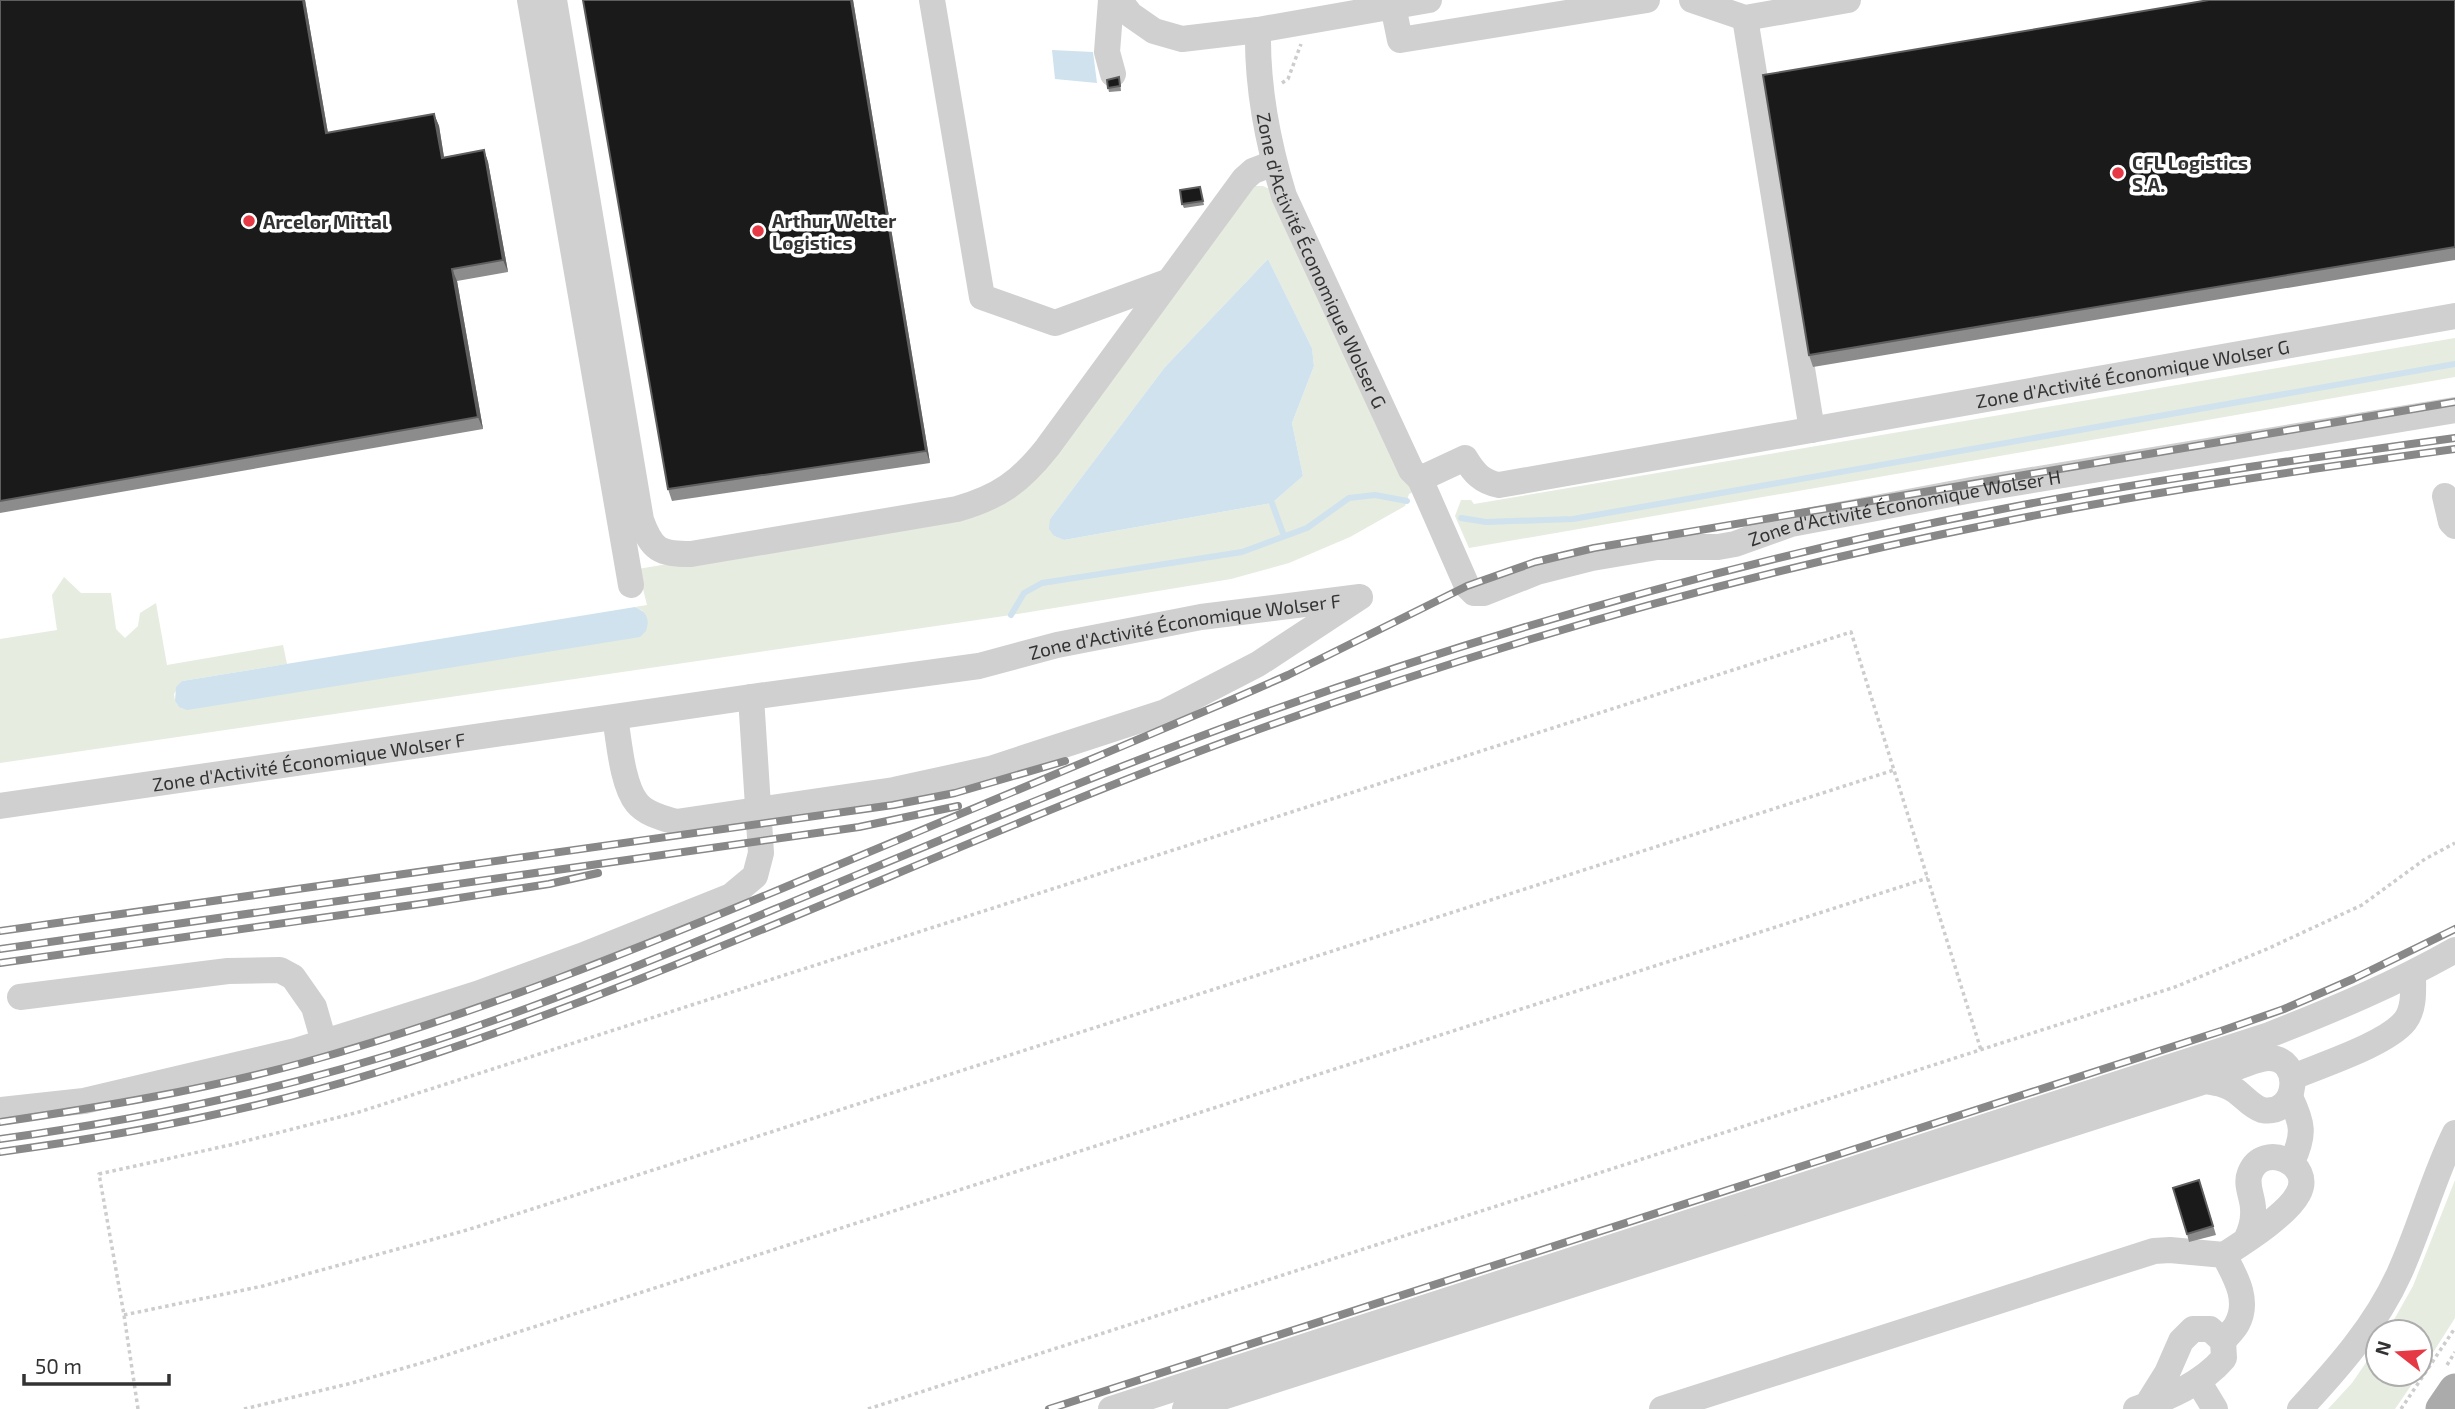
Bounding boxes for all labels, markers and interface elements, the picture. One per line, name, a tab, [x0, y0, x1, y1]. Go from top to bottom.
street label: Zone d'Activité Économique Wolser G	[1253, 111, 1392, 412]
place label: CFL Logistics S.A.	[2132, 151, 2248, 196]
marker: CFL Logistics S.A.	[2110, 165, 2126, 181]
place label: Arthur Welter Logistics	[772, 209, 896, 254]
place label: Arcelor Mittal	[263, 210, 389, 233]
marker: Arcelor Mittal	[241, 213, 257, 229]
marker: Arthur Welter Logistics	[750, 223, 766, 239]
street label: Zone d'Activité Économique Wolser G	[1974, 334, 2291, 412]
street label: Zone d'Activité Économique Wolser H	[1745, 464, 2062, 550]
street label: Zone d'Activité Économique Wolser F	[1026, 588, 1342, 664]
street label: Zone d'Activité Économique Wolser F	[151, 727, 467, 795]
north arrow	[2364, 1318, 2434, 1388]
text: N	[2369, 1338, 2395, 1358]
scale bar	[24, 1342, 170, 1386]
text: 50 m	[35, 1353, 82, 1378]

